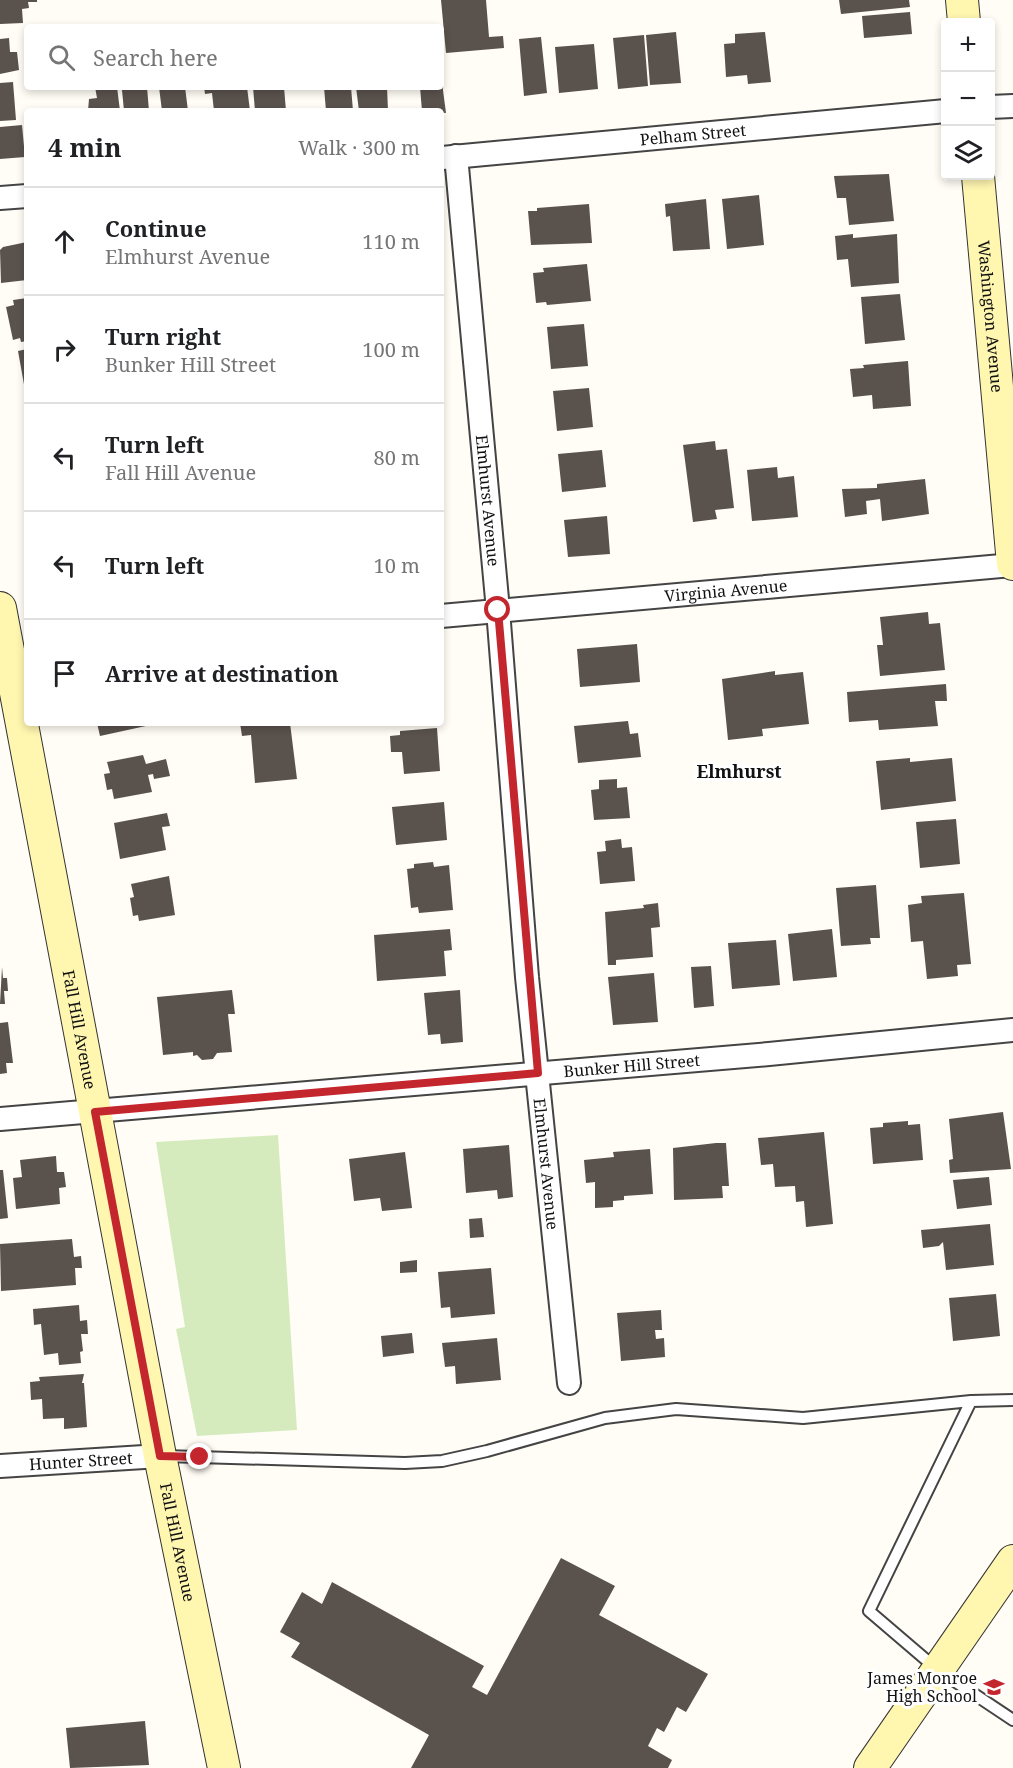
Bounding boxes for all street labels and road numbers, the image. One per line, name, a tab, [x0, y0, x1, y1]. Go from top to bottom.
street label: Pelham Street	[639, 119, 747, 150]
street label: Washington Avenue	[973, 239, 1008, 393]
street label: Elmhurst Avenue	[471, 434, 505, 567]
street label: Virginia Avenue	[664, 574, 788, 607]
street label: Fall Hill Avenue	[58, 968, 102, 1091]
street label: Bunker Hill Street	[563, 1049, 701, 1082]
street label: Elmhurst Avenue	[529, 1097, 564, 1231]
street label: Hunter Street	[28, 1447, 134, 1475]
street label: Fall Hill Avenue	[155, 1481, 201, 1604]

